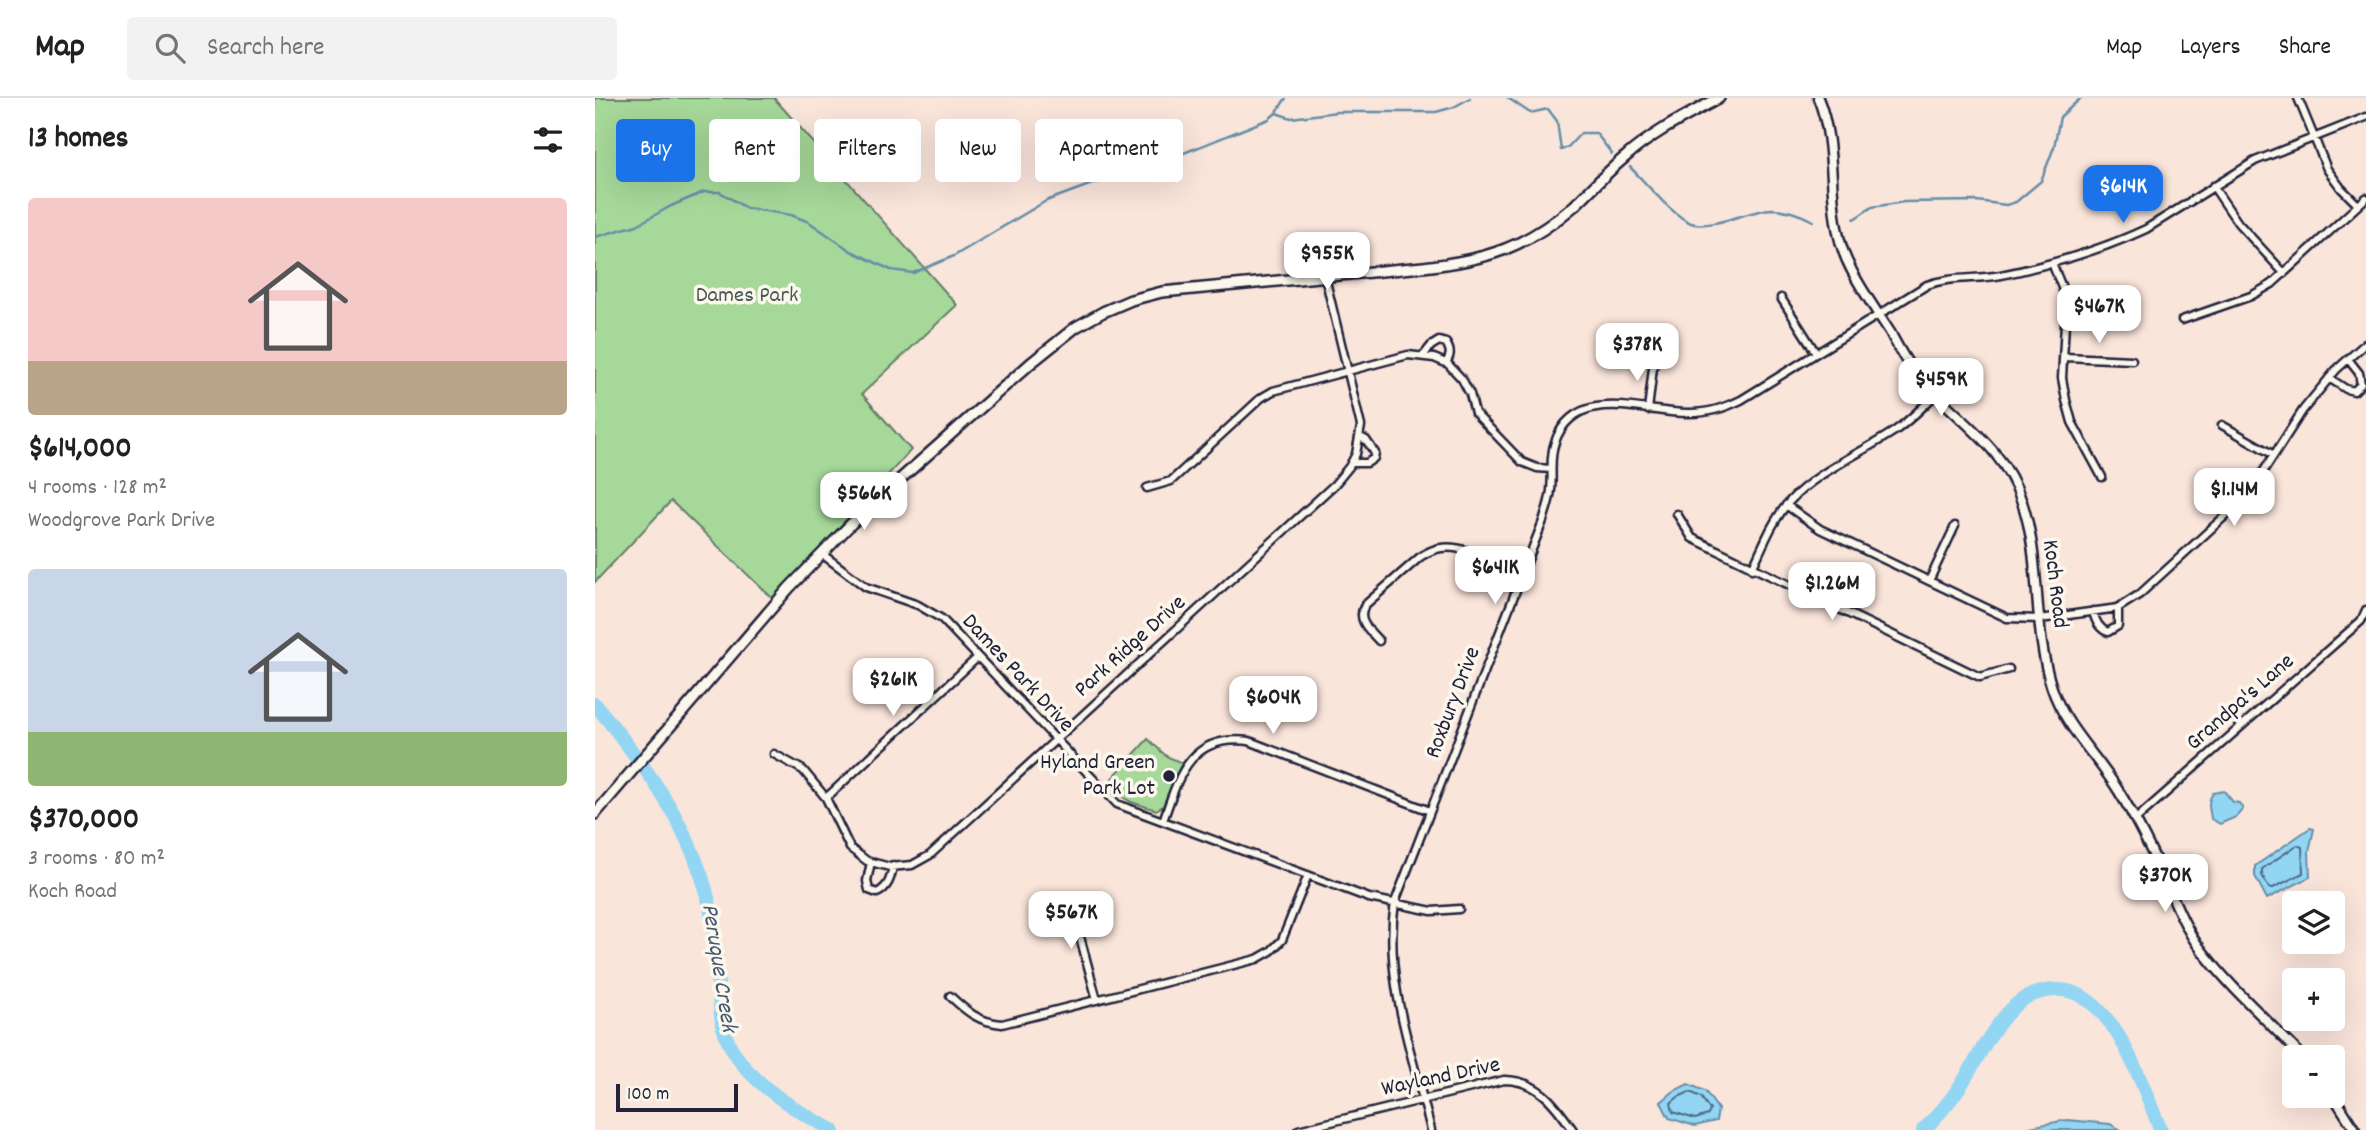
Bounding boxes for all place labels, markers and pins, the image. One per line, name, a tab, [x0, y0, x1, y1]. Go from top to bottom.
pin: $614K	[2074, 166, 2172, 225]
pin: $955K	[1278, 232, 1376, 292]
pin: $467K	[2050, 286, 2148, 345]
pin: $378K	[1588, 324, 1686, 383]
pin: $459K	[1892, 358, 1990, 418]
pin: $1.14M	[2177, 468, 2291, 528]
pin: $566K	[815, 472, 913, 532]
pin: $641K	[1446, 546, 1544, 606]
pin: $1.26M	[1775, 562, 1889, 622]
pin: $261K	[844, 658, 942, 718]
pin: $604K	[1224, 676, 1322, 736]
place label: Hyland Green Park Lot	[1040, 747, 1155, 806]
marker: Hyland Green Park Lot	[1161, 768, 1177, 784]
pin: $370K	[2116, 854, 2214, 914]
pin: $567K	[1022, 892, 1120, 951]

